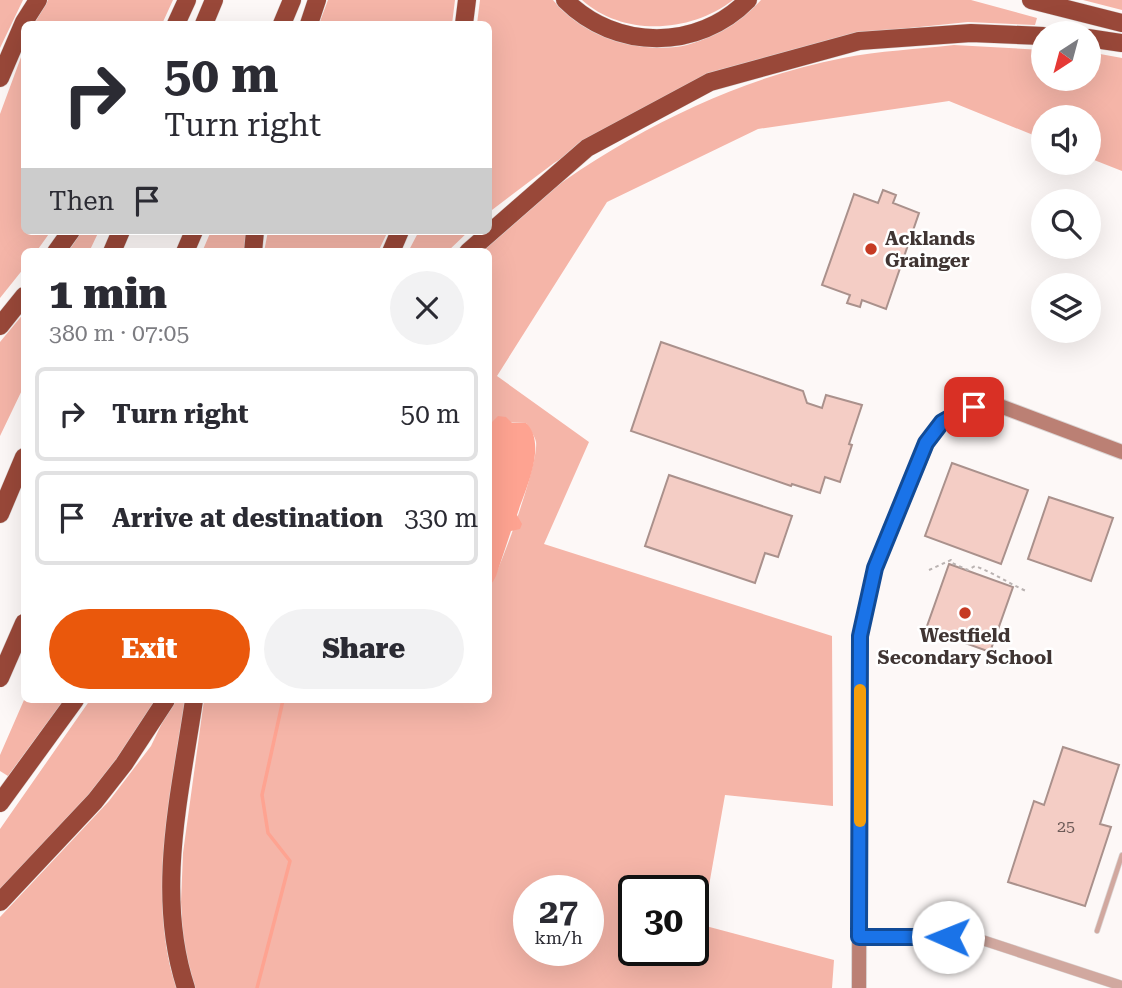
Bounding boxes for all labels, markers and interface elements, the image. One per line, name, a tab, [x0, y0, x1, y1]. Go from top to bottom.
north arrow	[1031, 21, 1101, 91]
map controls	[1031, 21, 1101, 343]
text: 50 m	[164, 47, 279, 104]
icon: right	[49, 49, 140, 140]
button: sound	[1031, 105, 1101, 175]
text: Turn right	[164, 106, 321, 144]
icon: arrive	[128, 182, 166, 220]
text: Then	[49, 186, 114, 216]
button: search	[1031, 189, 1101, 259]
place label: Acklands Grainger	[885, 227, 975, 272]
marker: Acklands Grainger	[863, 241, 879, 257]
text: 1 min	[49, 269, 167, 318]
button: close	[390, 271, 464, 345]
button: layers	[1031, 273, 1101, 343]
text: 380 m · 07:05	[49, 320, 189, 347]
pin	[944, 377, 1004, 437]
icon: arrive	[955, 388, 993, 426]
icon: right	[53, 395, 91, 433]
text: Turn right	[112, 399, 248, 429]
text: 50 m	[401, 399, 460, 429]
icon: arrive	[53, 499, 91, 537]
text: Arrive at destination	[112, 503, 383, 533]
text: 330 m	[404, 503, 478, 533]
marker: Westfield Secondary School	[957, 605, 973, 621]
button: Exit	[49, 609, 250, 689]
button: Share	[264, 609, 464, 689]
place label: Westfield Secondary School	[877, 624, 1053, 669]
house number: 25	[1057, 817, 1075, 836]
speed limit sign: 30	[618, 875, 709, 966]
text: 27	[539, 891, 578, 932]
position arrow	[911, 900, 985, 974]
text: km/h	[534, 927, 583, 948]

